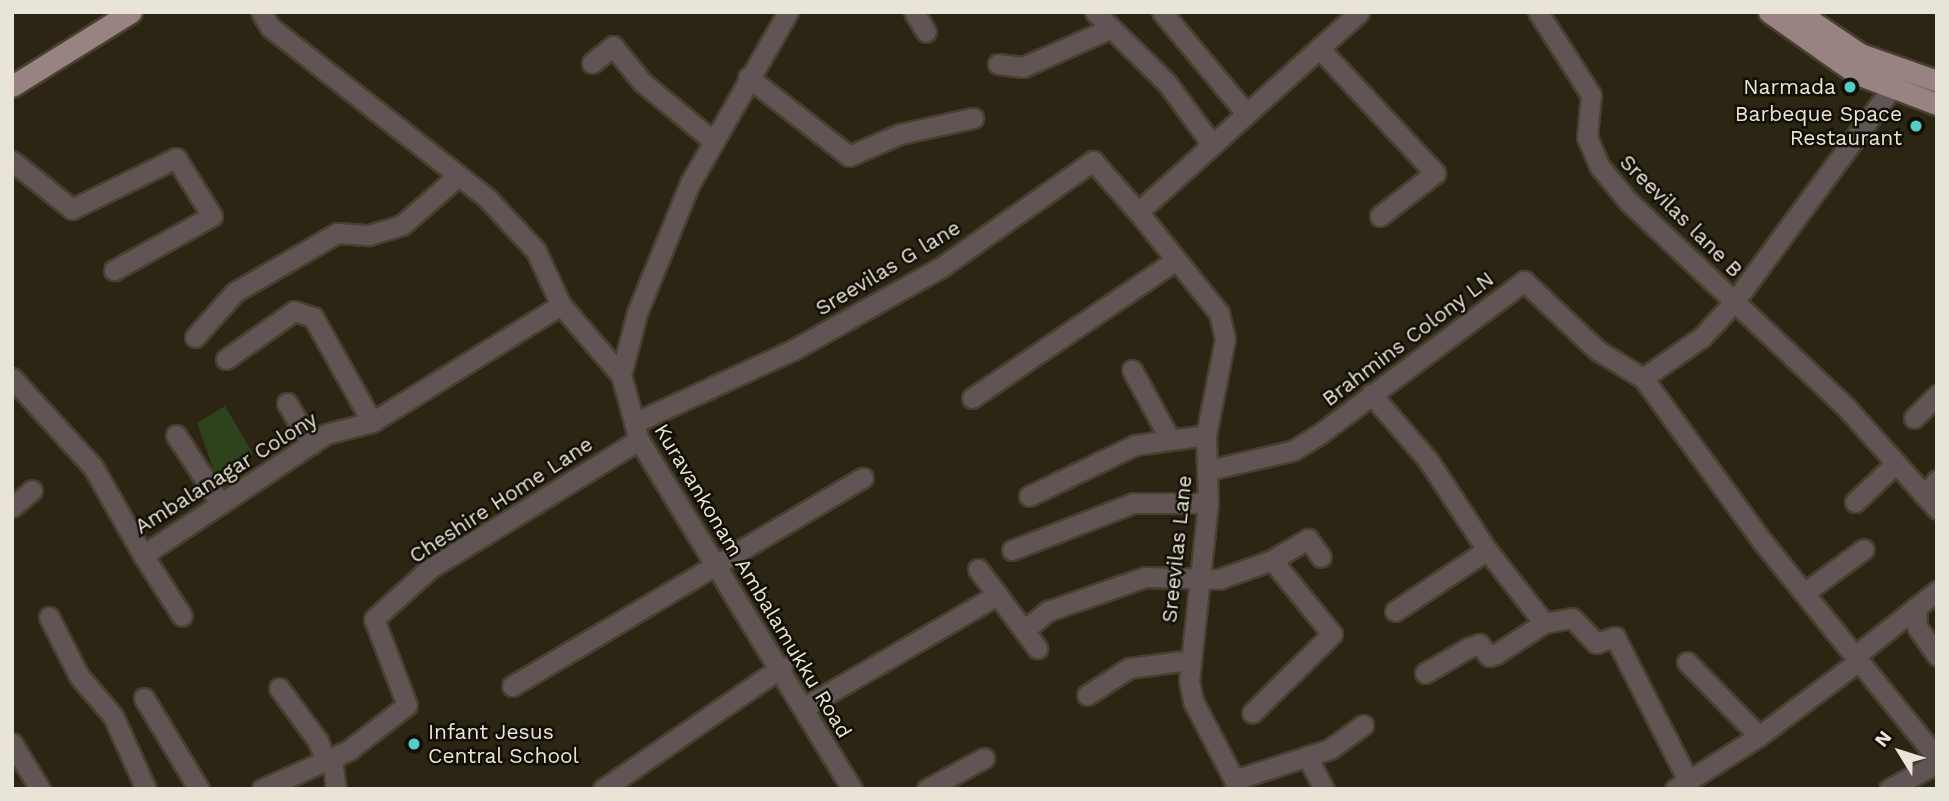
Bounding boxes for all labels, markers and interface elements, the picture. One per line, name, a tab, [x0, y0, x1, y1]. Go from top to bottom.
place label: Narmada	[1743, 74, 1836, 100]
marker: Narmada	[1842, 79, 1858, 95]
place label: Barbeque Space Restaurant	[1735, 101, 1902, 151]
marker: Barbeque Space Restaurant	[1908, 118, 1924, 134]
street label: Sreevilas lane B	[1615, 150, 1747, 282]
street label: Sreevilas G lane	[811, 215, 965, 321]
street label: Brahmins Colony LN	[1317, 266, 1499, 412]
street label: Ambalanagar Colony	[130, 407, 322, 539]
street label: Kuravankonam Ambalamukku Road	[649, 419, 857, 743]
street label: Cheshire Home Lane	[405, 431, 597, 569]
street label: Sreevilas Lane	[1157, 474, 1197, 624]
north arrow	[1865, 717, 1935, 787]
place label: Infant Jesus Central School	[428, 719, 580, 769]
text: N	[1870, 726, 1896, 751]
marker: Infant Jesus Central School	[406, 736, 422, 752]

